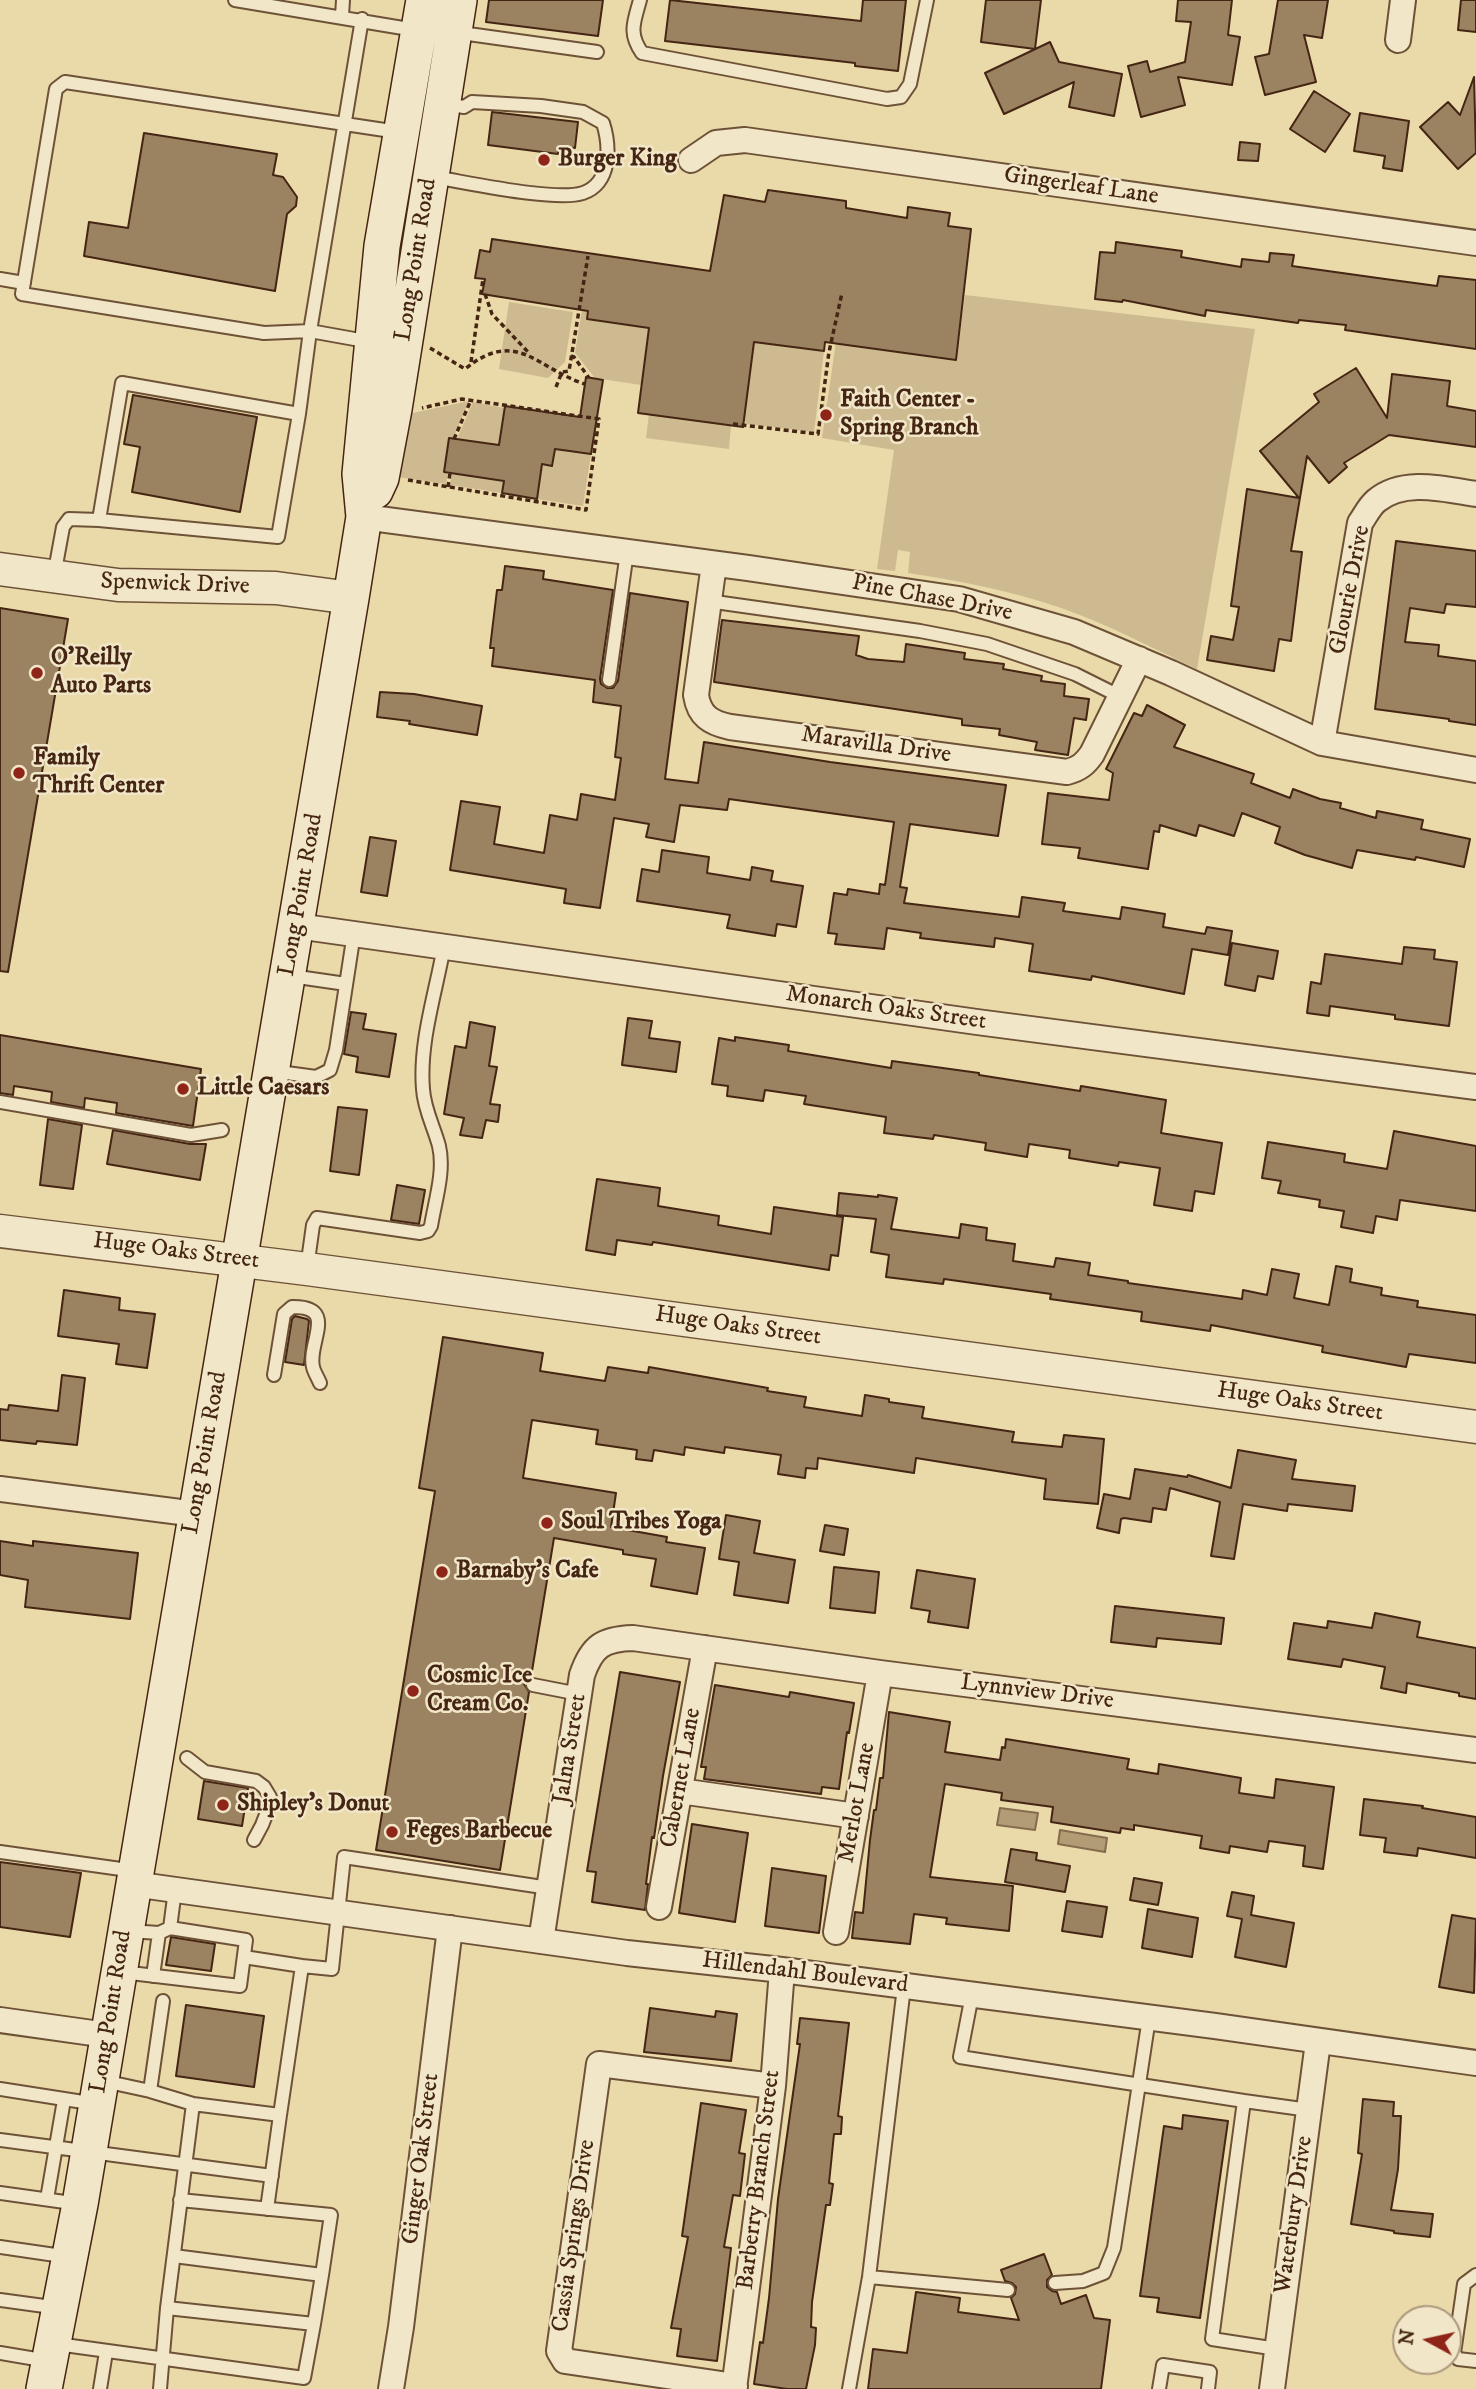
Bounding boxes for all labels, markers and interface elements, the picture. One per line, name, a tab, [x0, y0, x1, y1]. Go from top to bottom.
place label: Burger King	[558, 146, 677, 174]
marker: Burger King	[536, 152, 552, 168]
street label: Gingerleaf Lane	[1002, 162, 1160, 212]
street label: Long Point Road	[390, 176, 444, 344]
place label: Faith Center - Spring Branch	[840, 387, 979, 443]
marker: Faith Center - Spring Branch	[818, 407, 834, 423]
street label: Glourie Drive	[1324, 523, 1378, 657]
street label: Spenwick Drive	[100, 568, 250, 602]
street label: Pine Chase Drive	[849, 569, 1015, 629]
place label: O'Reilly Auto Parts	[51, 645, 151, 701]
marker: O'Reilly Auto Parts	[29, 665, 45, 681]
street label: Maravilla Drive	[799, 721, 953, 771]
place label: Family Thrift Center	[33, 745, 164, 801]
marker: Family Thrift Center	[11, 765, 27, 781]
street label: Long Point Road	[274, 811, 330, 979]
street label: Monarch Oaks Street	[784, 981, 988, 1037]
place label: Little Caesars	[197, 1075, 329, 1103]
marker: Little Caesars	[175, 1081, 191, 1097]
street label: Huge Oaks Street	[91, 1228, 261, 1276]
street label: Huge Oaks Street	[653, 1301, 823, 1353]
street label: Long Point Road	[178, 1369, 234, 1537]
street label: Huge Oaks Street	[1215, 1377, 1385, 1429]
place label: Soul Tribes Yoga	[561, 1509, 722, 1537]
marker: Soul Tribes Yoga	[539, 1515, 555, 1531]
place label: Barnaby's Cafe	[456, 1558, 599, 1586]
marker: Barnaby's Cafe	[434, 1564, 450, 1580]
place label: Cosmic Ice Cream Co.	[427, 1663, 532, 1719]
street label: Lynnview Drive	[959, 1669, 1115, 1717]
marker: Cosmic Ice Cream Co.	[405, 1683, 421, 1699]
street label: Jalna Street	[548, 1692, 594, 1806]
street label: Cabernet Lane	[656, 1706, 708, 1850]
street label: Merlot Lane	[833, 1740, 883, 1866]
place label: Shipley's Donut	[237, 1791, 389, 1819]
marker: Shipley's Donut	[215, 1797, 231, 1813]
place label: Feges Barbecue	[406, 1818, 552, 1846]
marker: Feges Barbecue	[384, 1824, 400, 1840]
street label: Long Point Road	[85, 1928, 139, 2096]
street label: Hillendahl Boulevard	[700, 1947, 910, 2001]
street label: Barberry Branch Street	[732, 2068, 788, 2292]
street label: Ginger Oak Street	[397, 2072, 447, 2246]
street label: Waterbury Drive	[1270, 2134, 1320, 2296]
street label: Cassia Springs Drive	[547, 2138, 603, 2334]
north arrow	[1392, 2305, 1462, 2375]
text: N	[1395, 2328, 1420, 2347]

